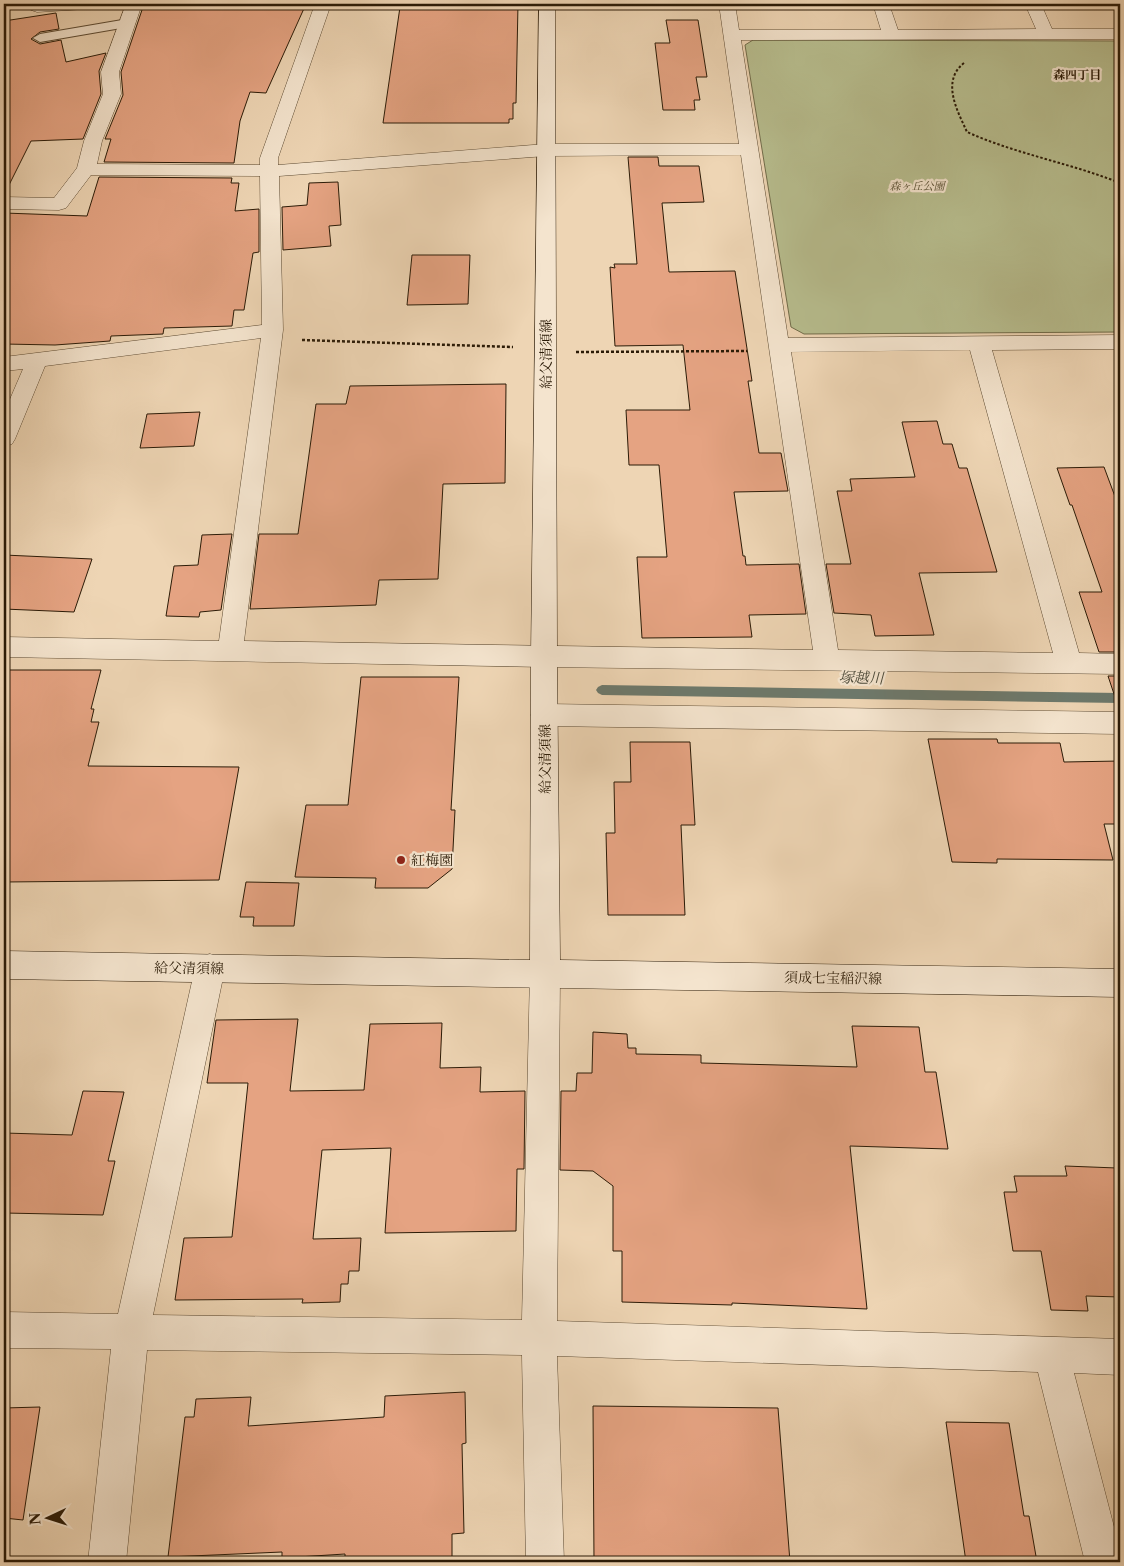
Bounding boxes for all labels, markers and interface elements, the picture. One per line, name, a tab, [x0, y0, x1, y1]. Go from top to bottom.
district label: 森四丁目	[1053, 67, 1101, 82]
park label: 森ヶ丘公園	[890, 179, 946, 193]
street label: 給父清須線	[537, 319, 555, 389]
water label: 塚越川	[838, 668, 886, 687]
street label: 給父清須線	[536, 724, 554, 794]
place label: 紅梅園	[411, 851, 453, 869]
marker: 紅梅園	[395, 854, 407, 866]
street label: 給父清須線	[154, 958, 224, 978]
street label: 須成七宝稲沢線	[784, 968, 882, 988]
north arrow	[22, 1494, 72, 1544]
text: N	[26, 1512, 44, 1526]

